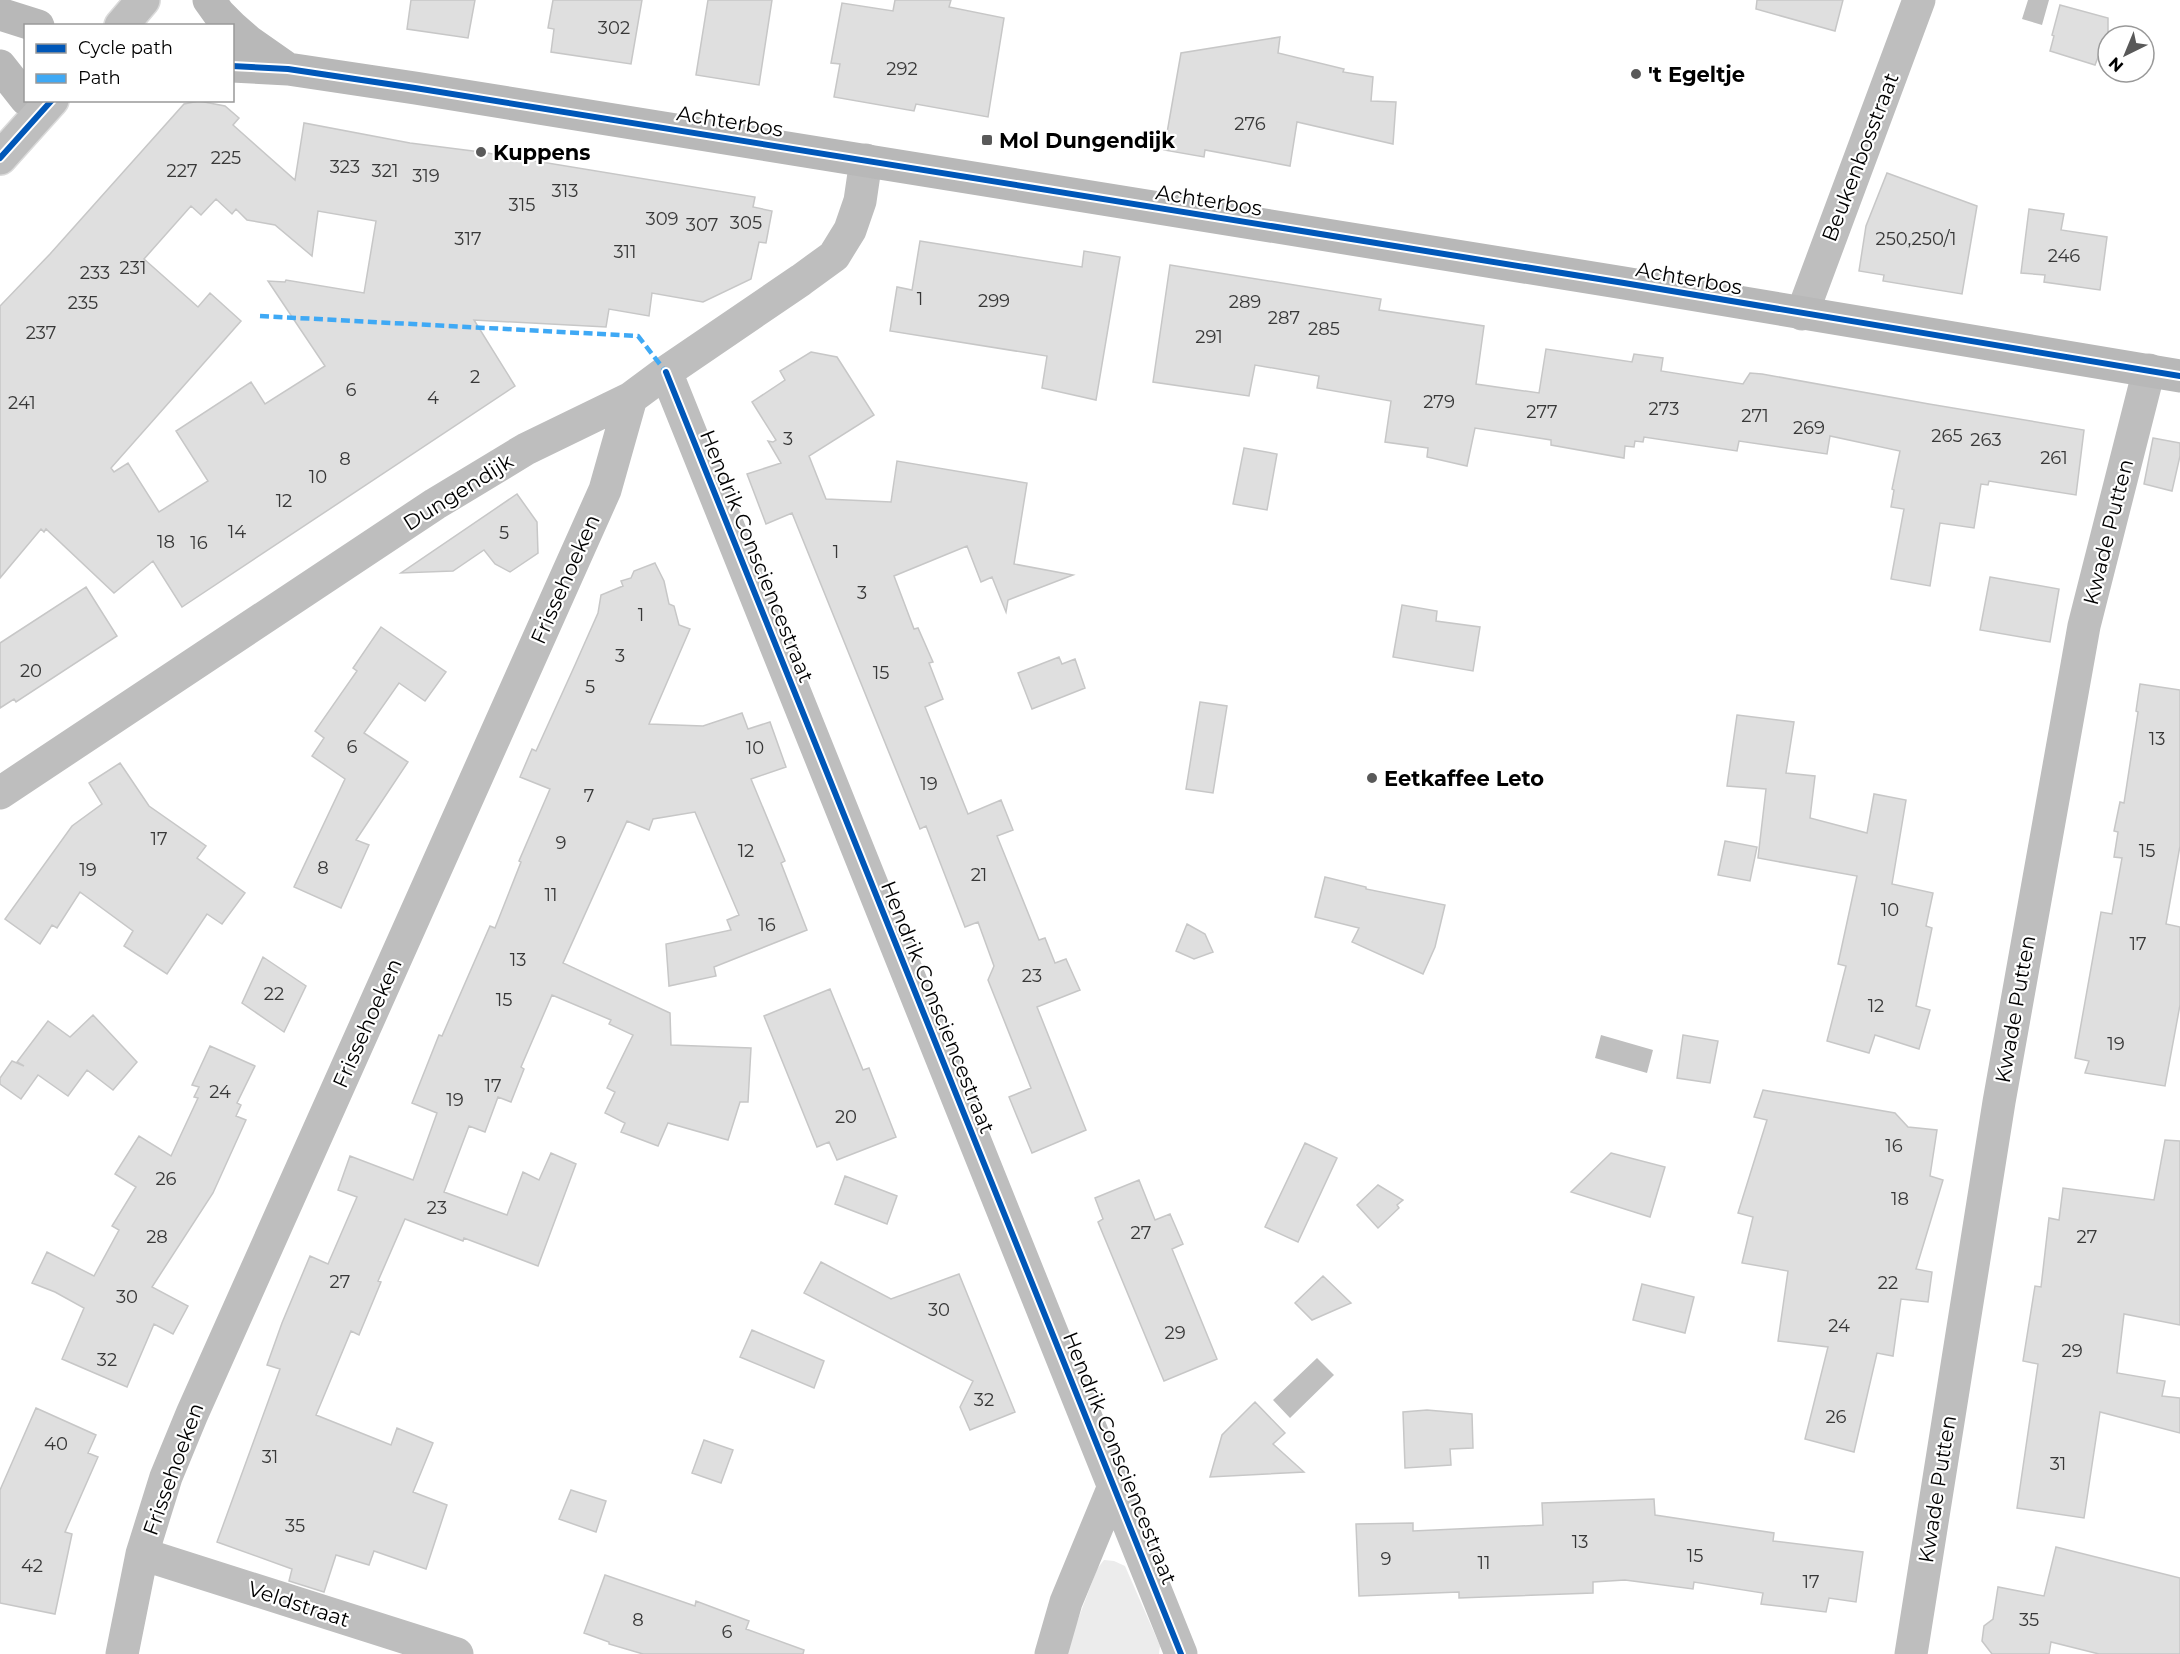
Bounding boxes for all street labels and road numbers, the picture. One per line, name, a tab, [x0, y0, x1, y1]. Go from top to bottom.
street label: Beukenbosstraat	[1816, 69, 1904, 245]
street label: Achterbos	[675, 100, 785, 142]
street label: Achterbos	[1154, 179, 1264, 221]
street label: Achterbos	[1634, 256, 1744, 300]
street label: Hendrik Consciencestraat	[695, 426, 819, 686]
street label: Dungendijk	[398, 448, 518, 536]
street label: Kwade Putten	[2078, 456, 2138, 608]
street label: Frissehoeken	[525, 510, 605, 648]
street label: Hendrik Consciencestraat	[876, 877, 1000, 1137]
street label: Kwade Putten	[1990, 933, 2040, 1085]
street label: Frissehoeken	[327, 954, 407, 1092]
street label: Hendrik Consciencestraat	[1058, 1328, 1182, 1588]
street label: Frissehoeken	[137, 1399, 209, 1539]
street label: Kwade Putten	[1913, 1413, 1961, 1565]
street label: Veldstraat	[245, 1576, 353, 1632]

